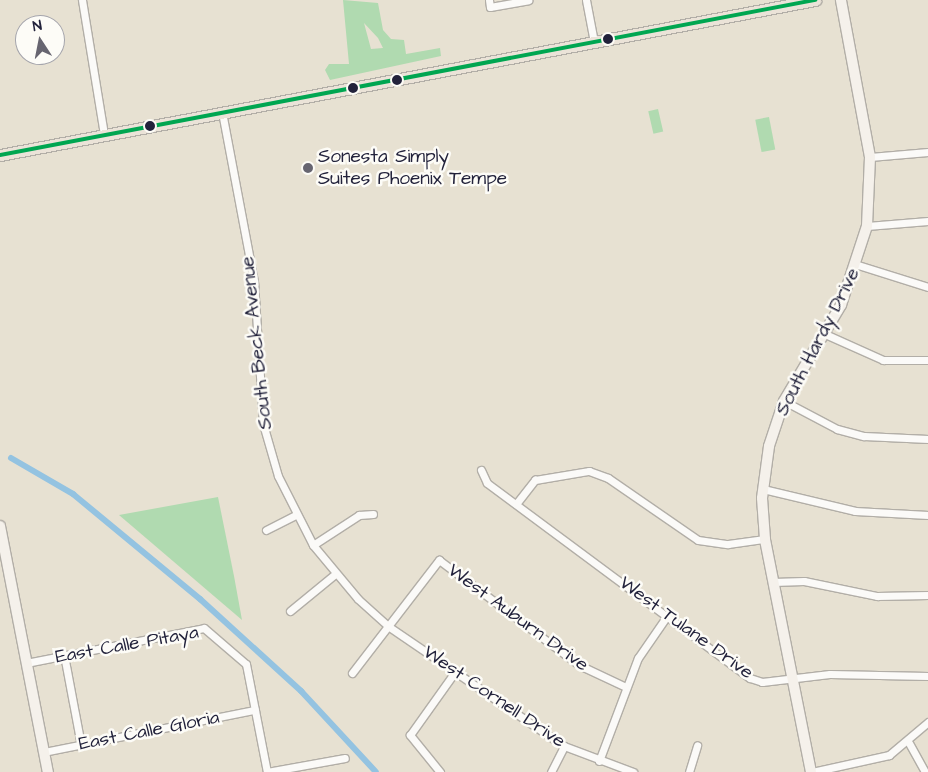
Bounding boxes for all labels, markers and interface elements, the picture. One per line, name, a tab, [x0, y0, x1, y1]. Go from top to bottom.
north arrow	[15, 15, 65, 65]
text: N	[31, 16, 44, 37]
unlabelled marker	[603, 34, 613, 44]
unlabelled marker	[392, 75, 402, 85]
unlabelled marker	[348, 83, 358, 93]
unlabelled marker	[145, 121, 155, 131]
place label: Sonesta Simply Suites Phoenix Tempe	[318, 146, 507, 190]
marker: Sonesta Simply Suites Phoenix Tempe	[302, 162, 314, 174]
street label: South Beck Avenue	[237, 255, 277, 431]
street label: South Hardy Drive	[771, 264, 865, 420]
street label: West Auburn Drive	[443, 559, 593, 677]
street label: West Tulane Drive	[614, 572, 758, 684]
street label: East Calle Pitaya	[54, 621, 200, 669]
street label: West Cornell Drive	[418, 641, 570, 753]
street label: East Calle Gloria	[77, 706, 221, 756]

